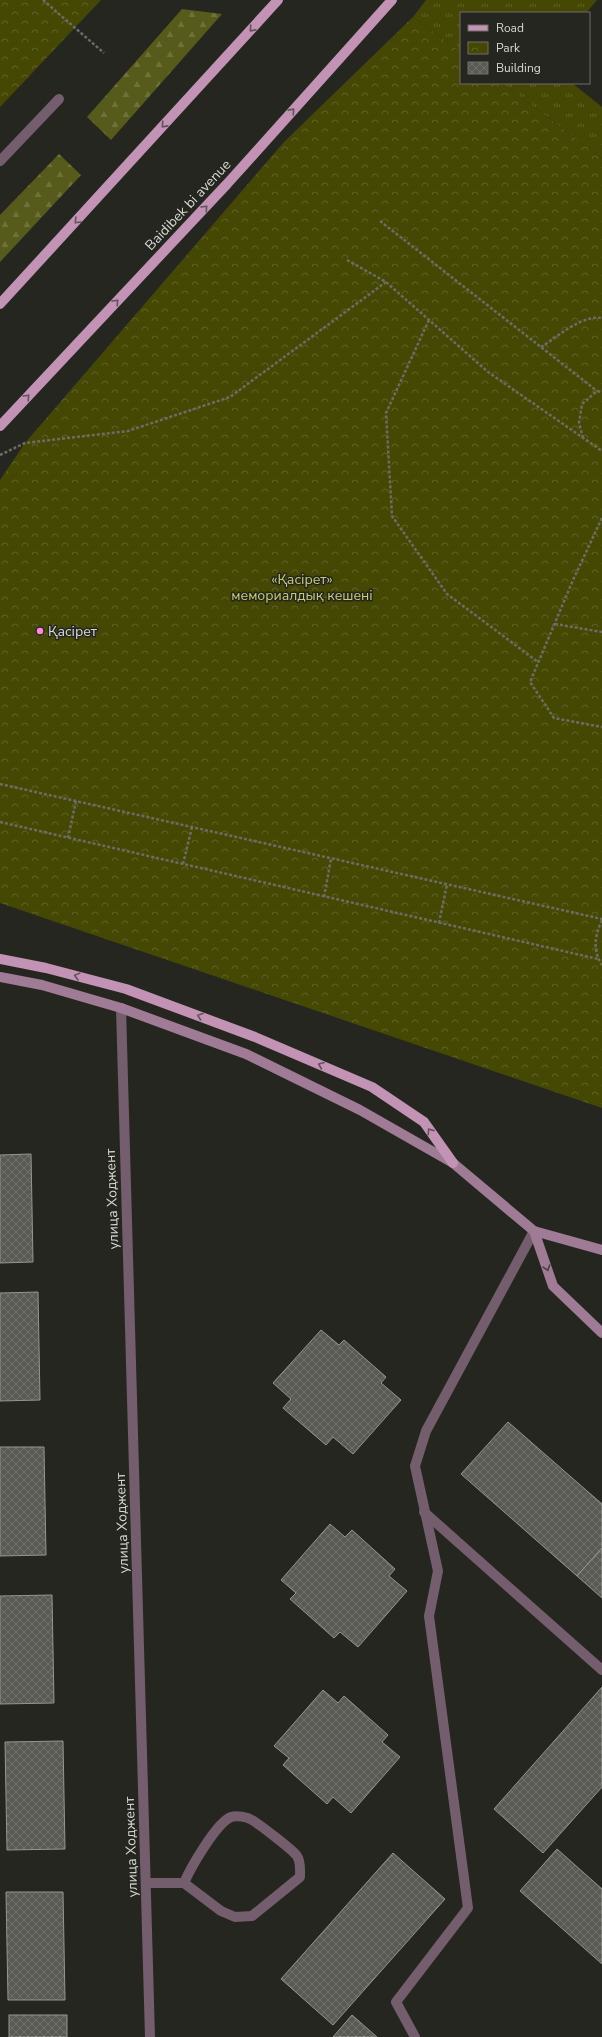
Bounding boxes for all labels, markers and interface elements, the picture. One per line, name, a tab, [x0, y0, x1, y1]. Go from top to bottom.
legend	[460, 12, 590, 84]
text: Road	[496, 20, 524, 36]
one-way arrow	[249, 24, 256, 31]
text: Park	[496, 40, 521, 56]
text: Building	[496, 60, 541, 76]
one-way arrow	[287, 109, 294, 116]
one-way arrow	[162, 120, 169, 128]
street label: Baidibek bi avenue	[141, 155, 235, 255]
one-way arrow	[200, 205, 207, 213]
one-way arrow	[74, 216, 81, 224]
one-way arrow	[111, 299, 118, 307]
one-way arrow	[22, 394, 29, 402]
park label: «Қасірет» мемориалдық кешені	[231, 570, 373, 605]
place label: Қасірет	[48, 622, 98, 641]
marker: Қасірет	[35, 626, 45, 636]
one-way arrow	[73, 972, 80, 981]
one-way arrow	[197, 1013, 204, 1021]
one-way arrow	[317, 1062, 325, 1070]
one-way arrow	[428, 1129, 435, 1136]
street label: улица Ходжент	[101, 1147, 123, 1250]
one-way arrow	[542, 1264, 550, 1271]
street label: улица Ходжент	[111, 1471, 133, 1574]
street label: улица Ходжент	[120, 1795, 142, 1898]

